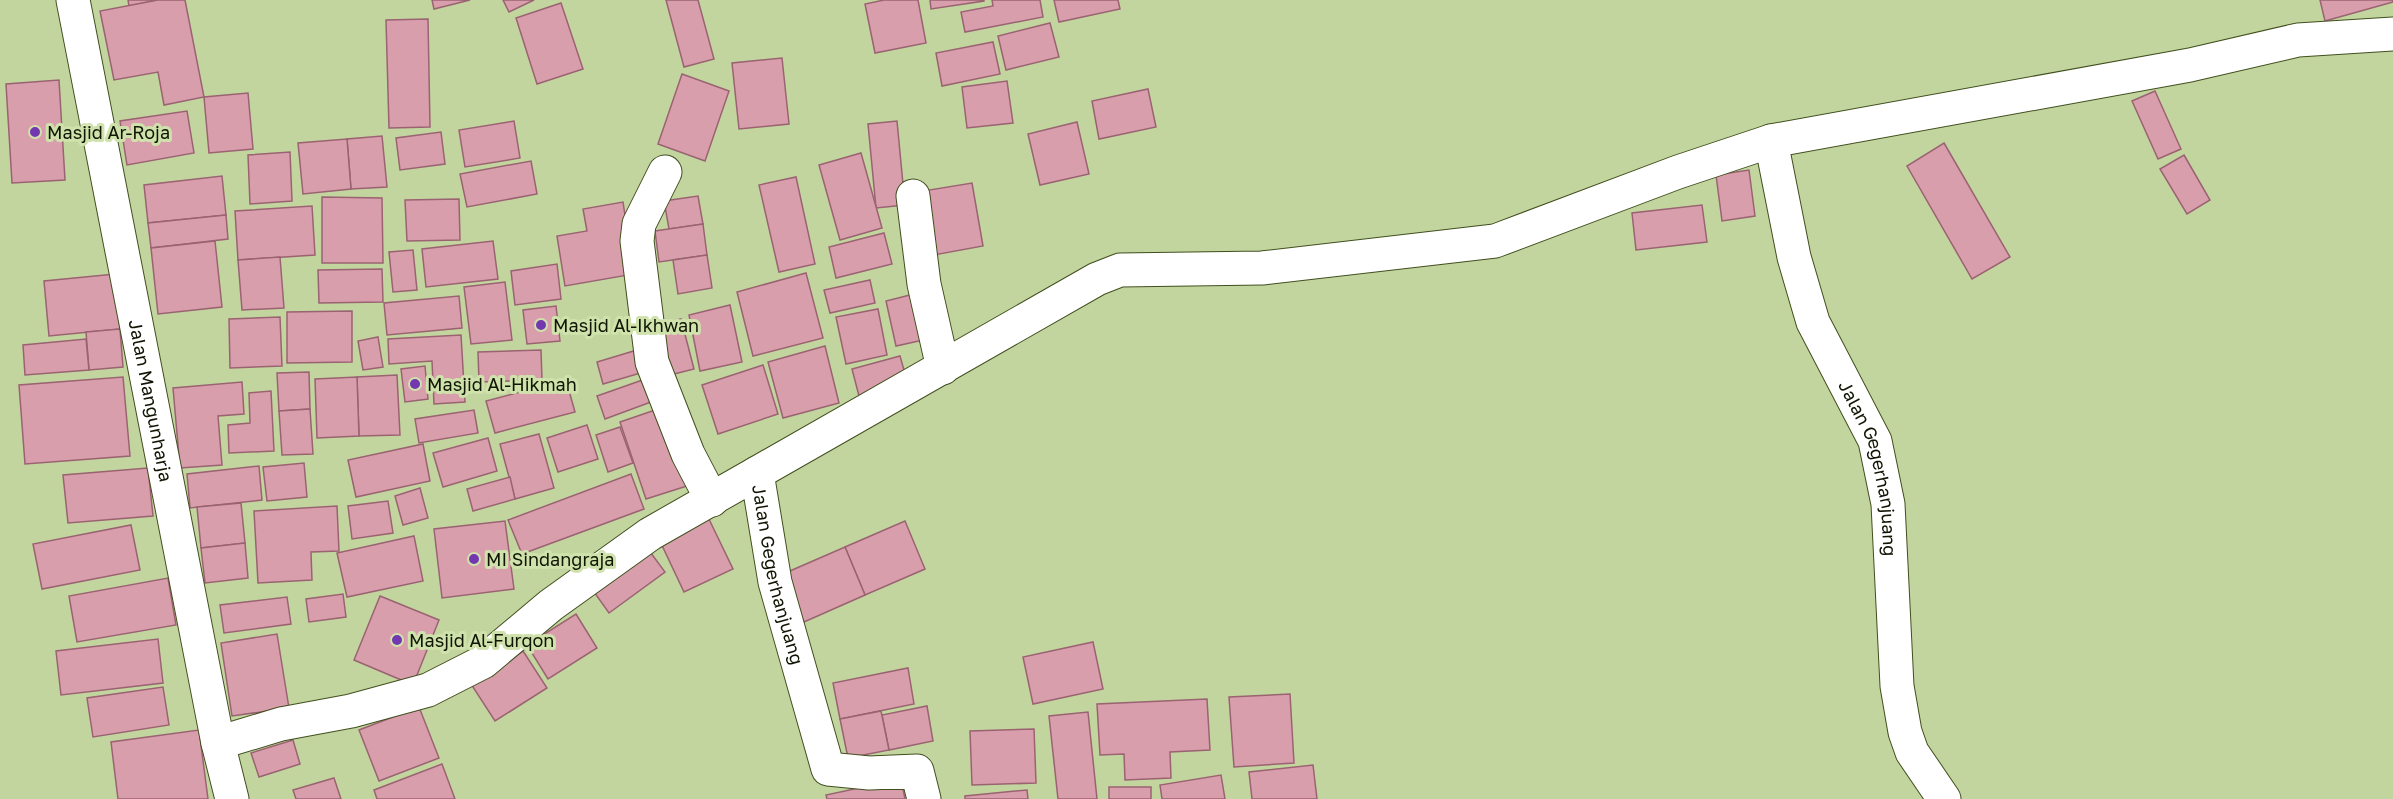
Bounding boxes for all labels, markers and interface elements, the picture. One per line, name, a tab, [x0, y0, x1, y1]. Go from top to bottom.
place label: Masjid Ar-Roja	[47, 121, 170, 143]
marker: Masjid Ar-Roja	[28, 125, 42, 139]
place label: Masjid Al-Ikhwan	[553, 314, 699, 336]
street label: Jalan Mangunharja	[125, 317, 178, 483]
marker: Masjid Al-Ikhwan	[534, 318, 548, 332]
place label: Masjid Al-Hikmah	[427, 373, 577, 395]
street label: Jalan Gegerhanjuang	[1834, 376, 1902, 557]
marker: Masjid Al-Hikmah	[408, 377, 422, 391]
street label: Jalan Gegerhanjuang	[748, 483, 809, 667]
place label: MI Sindangraja	[486, 548, 614, 570]
marker: MI Sindangraja	[467, 552, 481, 566]
place label: Masjid Al-Furqon	[409, 629, 554, 651]
marker: Masjid Al-Furqon	[390, 633, 404, 647]

